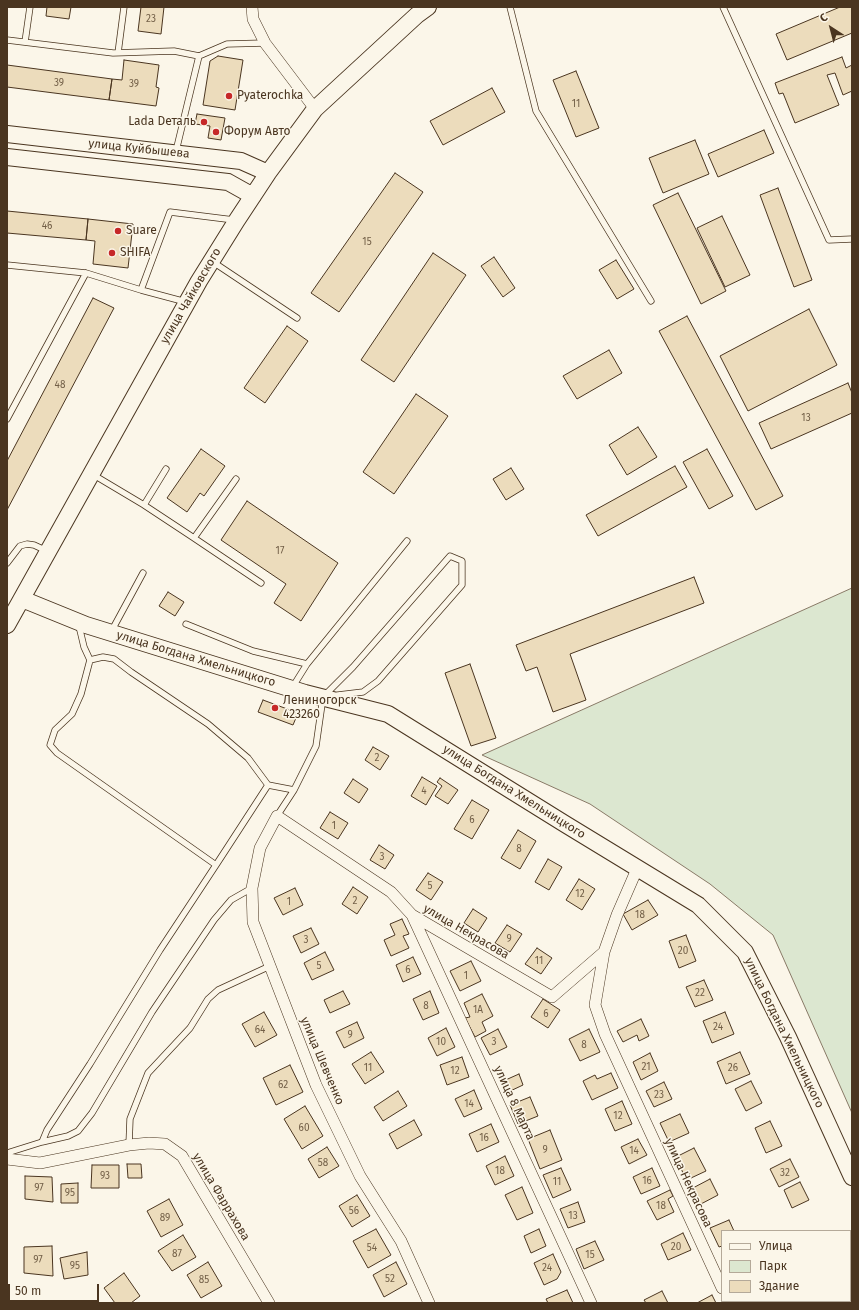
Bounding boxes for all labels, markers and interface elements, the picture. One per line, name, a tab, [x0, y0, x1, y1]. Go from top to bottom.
north arrow	[811, 8, 851, 48]
text: С	[817, 11, 830, 25]
house number: 23	[146, 13, 156, 25]
house number: 39	[54, 77, 64, 89]
house number: 39	[129, 78, 139, 90]
place label: Pyaterochka	[237, 89, 303, 103]
marker: Pyaterochka	[224, 91, 234, 101]
house number: 11	[572, 98, 580, 110]
place label: Lada Dеталь	[128, 115, 196, 129]
marker: Lada Dеталь	[199, 117, 209, 127]
place label: Форум Авто	[224, 125, 291, 139]
marker: Форум Авто	[211, 127, 221, 137]
street label: улица Куйбышева	[88, 137, 190, 161]
house number: 46	[42, 220, 52, 232]
place label: Suare	[126, 224, 157, 238]
marker: Suare	[113, 226, 123, 236]
house number: 15	[362, 236, 372, 248]
place label: SHIFA	[120, 246, 150, 260]
street label: улица Чайковского	[158, 246, 224, 346]
marker: SHIFA	[107, 248, 117, 258]
house number: 48	[55, 379, 65, 391]
house number: 13	[801, 412, 811, 424]
house number: 17	[276, 545, 284, 557]
street label: улица Богдана Хмельницкого	[115, 628, 277, 690]
place label: Лениногорск 423260	[283, 694, 357, 722]
marker: Лениногорск 423260	[270, 703, 280, 713]
street label: улица Богдана Хмельницкого	[440, 742, 588, 842]
house number: 2	[375, 752, 379, 764]
house number: 4	[421, 785, 427, 797]
house number: 6	[469, 814, 475, 826]
house number: 1	[332, 820, 336, 832]
house number: 8	[516, 843, 522, 855]
house number: 3	[380, 851, 384, 863]
house number: 5	[427, 880, 433, 892]
house number: 12	[575, 888, 585, 900]
house number: 2	[353, 895, 357, 907]
house number: 1	[287, 896, 291, 908]
street label: улица Некрасова	[421, 902, 511, 962]
house number: 18	[635, 909, 645, 921]
house number: 9	[506, 933, 512, 945]
house number: 3	[304, 934, 308, 946]
house number: 20	[678, 945, 688, 957]
house number: 11	[535, 955, 543, 967]
street label: улица Богдана Хмельницкого	[741, 955, 827, 1111]
house number: 5	[316, 960, 322, 972]
house number: 6	[405, 964, 411, 976]
house number: 1	[464, 970, 468, 982]
house number: 22	[695, 987, 705, 999]
house number: 8	[423, 1000, 429, 1012]
house number: 1А	[473, 1004, 483, 1016]
house number: 6	[543, 1008, 549, 1020]
street label: улица Шевченко	[297, 1015, 347, 1107]
house number: 24	[713, 1021, 723, 1033]
house number: 64	[255, 1024, 265, 1036]
house number: 9	[347, 1029, 353, 1041]
house number: 10	[436, 1036, 446, 1048]
house number: 3	[492, 1036, 496, 1048]
house number: 8	[581, 1039, 587, 1051]
house number: 21	[641, 1061, 651, 1073]
house number: 11	[364, 1062, 372, 1074]
house number: 26	[728, 1062, 738, 1074]
street label: улица 8 Марта	[490, 1063, 538, 1143]
house number: 12	[450, 1065, 460, 1077]
house number: 62	[278, 1079, 288, 1091]
house number: 23	[654, 1089, 664, 1101]
house number: 14	[464, 1098, 474, 1110]
house number: 12	[613, 1110, 623, 1122]
house number: 60	[299, 1122, 309, 1134]
house number: 16	[479, 1132, 489, 1144]
street label: улица Некрасова	[661, 1136, 715, 1230]
house number: 9	[542, 1144, 548, 1156]
house number: 14	[629, 1145, 639, 1157]
street label: улица Фаррахова	[189, 1151, 253, 1243]
house number: 58	[318, 1157, 328, 1169]
house number: 18	[495, 1165, 505, 1177]
house number: 32	[780, 1167, 790, 1179]
house number: 93	[100, 1170, 110, 1182]
house number: 16	[642, 1175, 652, 1187]
house number: 11	[553, 1176, 561, 1188]
house number: 97	[34, 1182, 44, 1194]
house number: 95	[65, 1187, 75, 1199]
house number: 18	[656, 1200, 666, 1212]
house number: 56	[349, 1205, 359, 1217]
house number: 13	[568, 1210, 578, 1222]
house number: 89	[160, 1212, 170, 1224]
legend	[721, 1230, 851, 1302]
text: Улица	[759, 1239, 793, 1253]
house number: 20	[671, 1241, 681, 1253]
house number: 54	[367, 1242, 377, 1254]
house number: 87	[172, 1248, 182, 1260]
house number: 15	[585, 1249, 595, 1261]
house number: 97	[33, 1254, 43, 1266]
text: Парк	[759, 1259, 787, 1273]
house number: 95	[70, 1260, 80, 1272]
house number: 24	[542, 1262, 552, 1274]
house number: 52	[385, 1273, 395, 1285]
house number: 85	[199, 1274, 209, 1286]
scale bar	[10, 1276, 101, 1302]
text: Здание	[759, 1279, 799, 1293]
text: 50 m	[15, 1284, 41, 1298]

